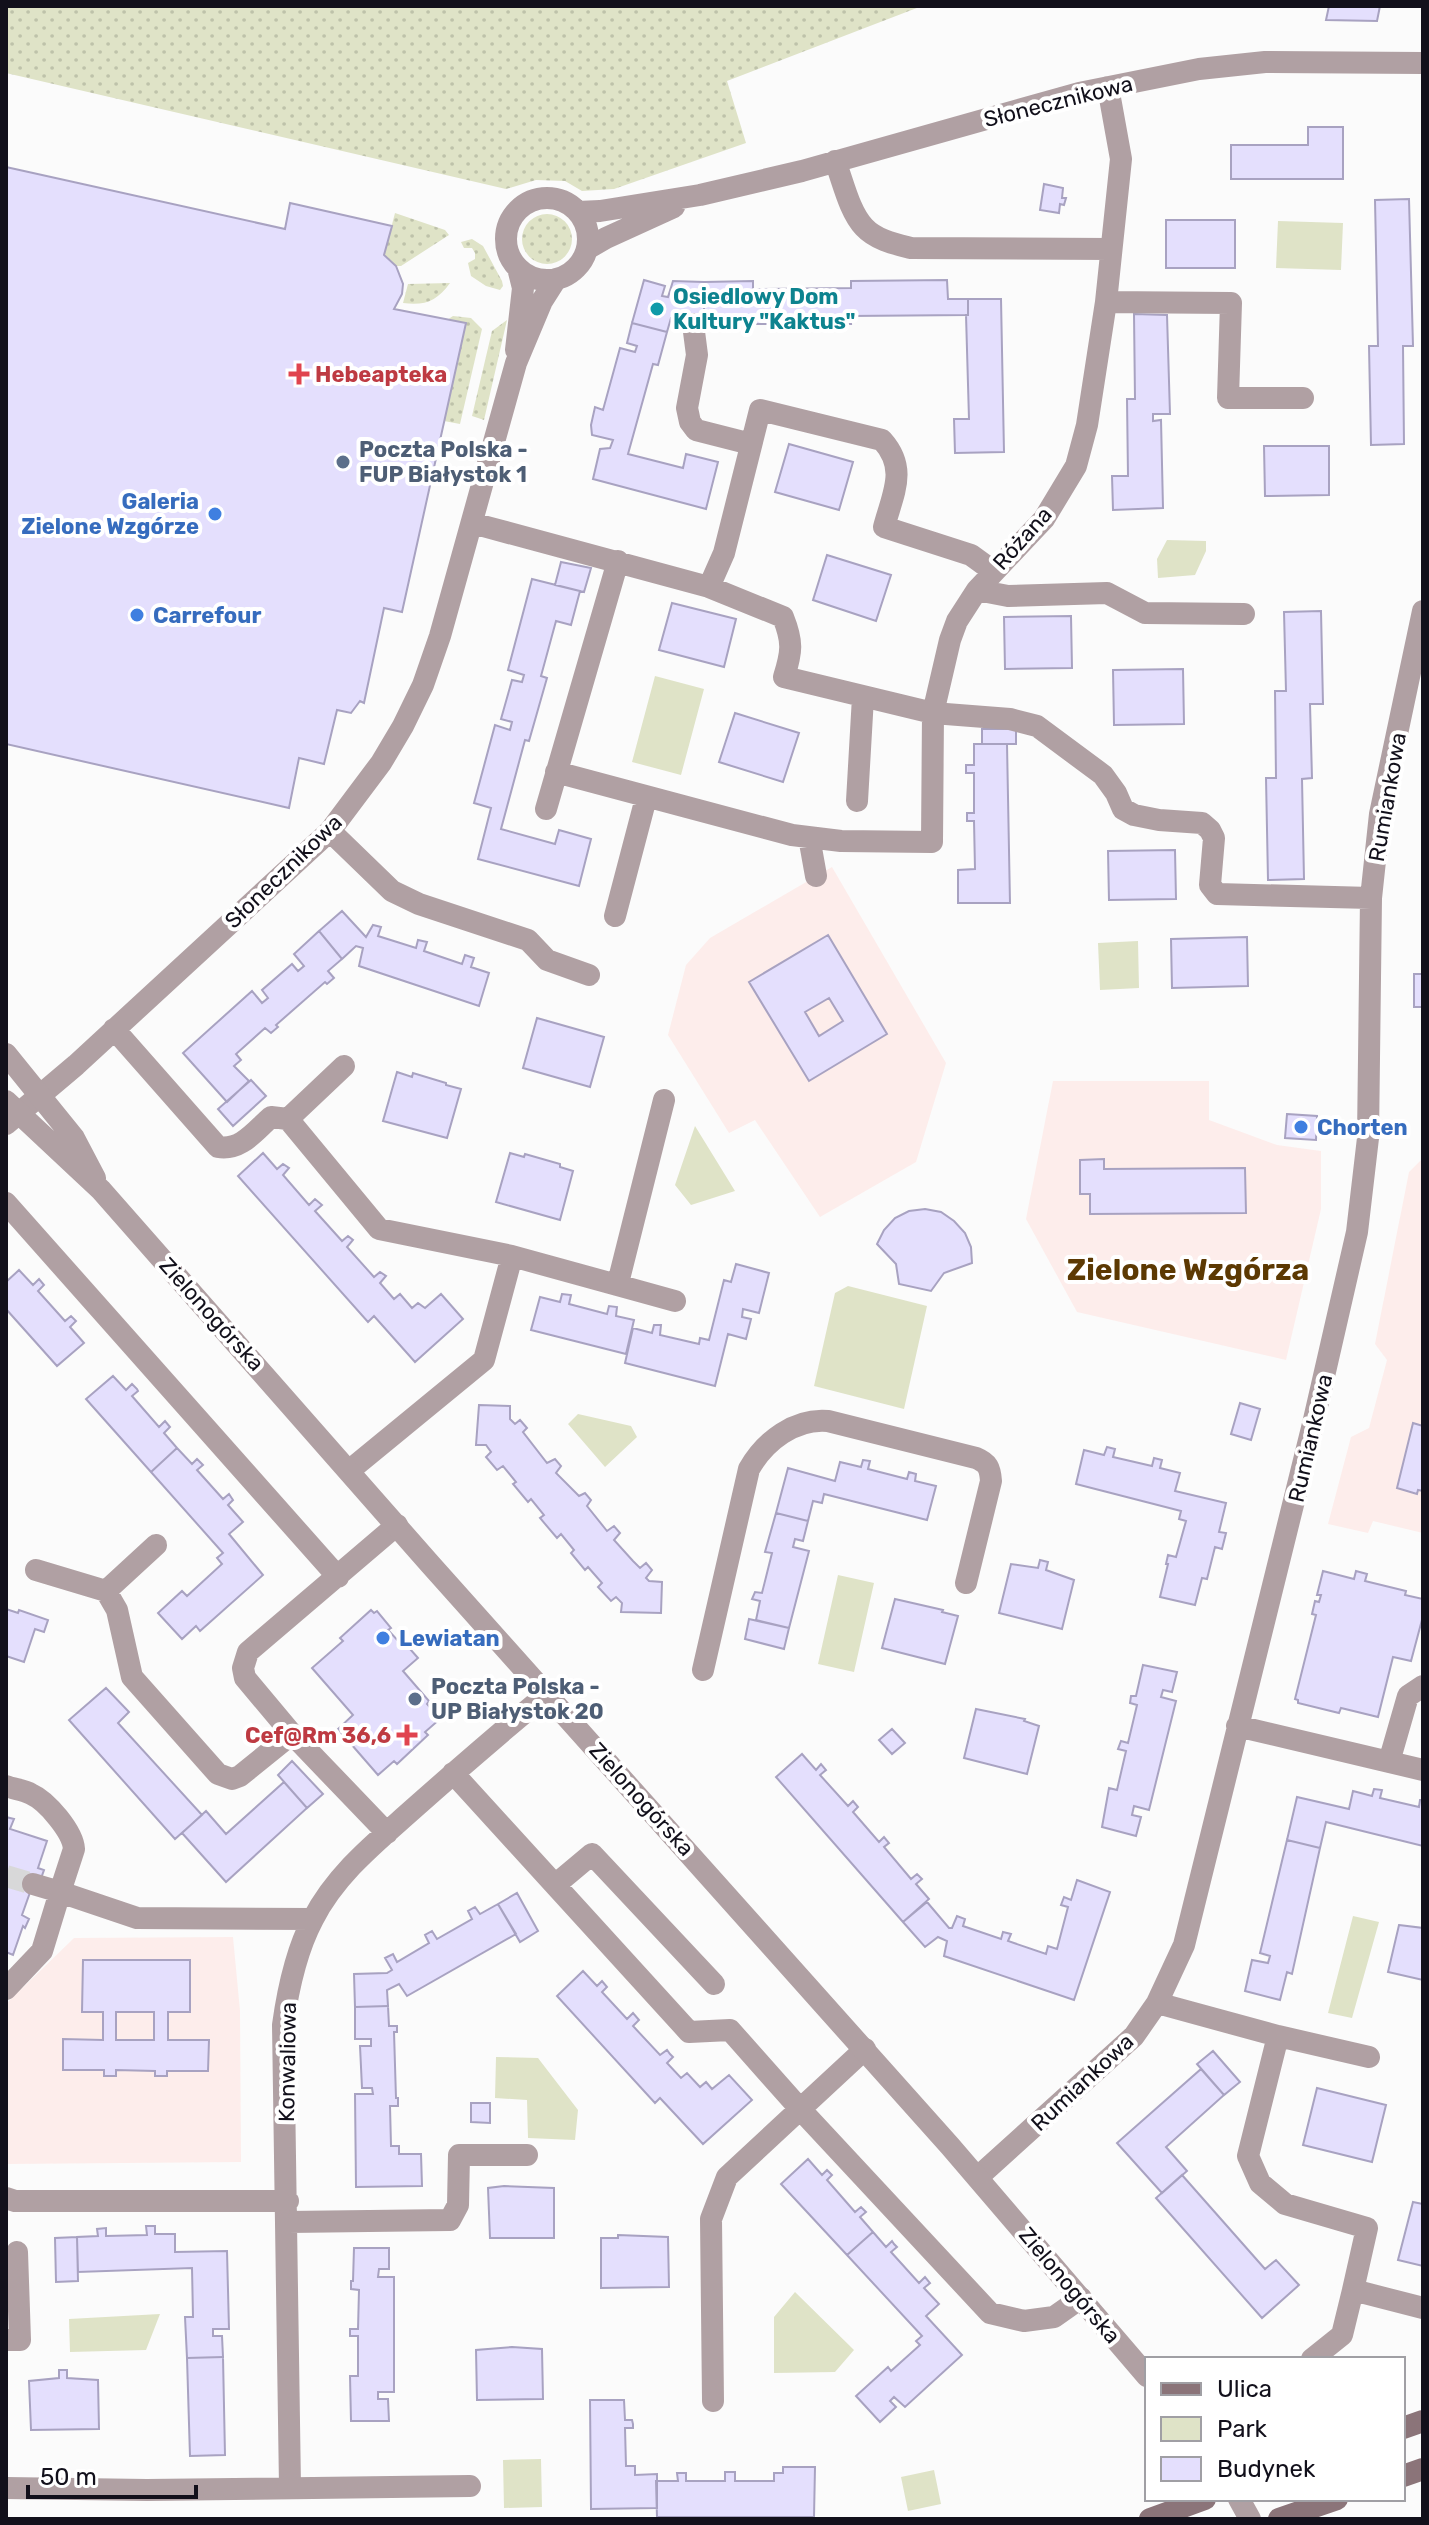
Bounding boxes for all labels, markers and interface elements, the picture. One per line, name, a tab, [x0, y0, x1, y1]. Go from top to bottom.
street label: Słonecznikowa	[981, 70, 1135, 133]
place label: Osiedlowy Dom Kultury "Kaktus"	[673, 283, 855, 335]
marker: Osiedlowy Dom Kultury "Kaktus"	[648, 300, 666, 318]
place label: Hebeapteka	[315, 361, 447, 388]
marker: Hebeapteka	[290, 365, 308, 383]
place label: Poczta Polska - FUP Białystok 1	[359, 436, 528, 488]
marker: Poczta Polska - FUP Białystok 1	[334, 453, 352, 471]
place label: Galeria Zielone Wzgórze	[21, 488, 199, 540]
street label: Różana	[987, 501, 1058, 575]
marker: Galeria Zielone Wzgórze	[206, 505, 224, 523]
place label: Carrefour	[153, 602, 261, 629]
marker: Carrefour	[128, 606, 146, 624]
street label: Rumiankowa	[1363, 730, 1412, 864]
street label: Słonecznikowa	[219, 809, 348, 934]
place label: Chorten	[1317, 1114, 1408, 1141]
marker: Chorten	[1292, 1118, 1310, 1136]
street label: Zielonogórska	[154, 1252, 270, 1377]
district label: Zielone Wzgórza	[1067, 1252, 1309, 1288]
street label: Rumiankowa	[1283, 1371, 1338, 1505]
place label: Lewiatan	[399, 1625, 500, 1652]
marker: Lewiatan	[374, 1629, 392, 1647]
place label: Poczta Polska - UP Białystok 20	[431, 1673, 604, 1725]
marker: Poczta Polska - UP Białystok 20	[406, 1690, 424, 1708]
place label: Cef@Rm 36,6	[245, 1722, 391, 1749]
marker: Cef@Rm 36,6	[398, 1726, 416, 1744]
street label: Zielonogórska	[584, 1737, 700, 1862]
street label: Konwaliowa	[273, 2002, 302, 2122]
street label: Rumiankowa	[1025, 2028, 1139, 2137]
street label: Zielonogórska	[1013, 2222, 1126, 2349]
legend	[1145, 2357, 1405, 2501]
text: Ulica	[1217, 2375, 1272, 2403]
text: Park	[1217, 2415, 1268, 2443]
scale bar	[28, 2449, 196, 2499]
text: Budynek	[1217, 2455, 1316, 2483]
text: 50 m	[40, 2463, 97, 2491]

